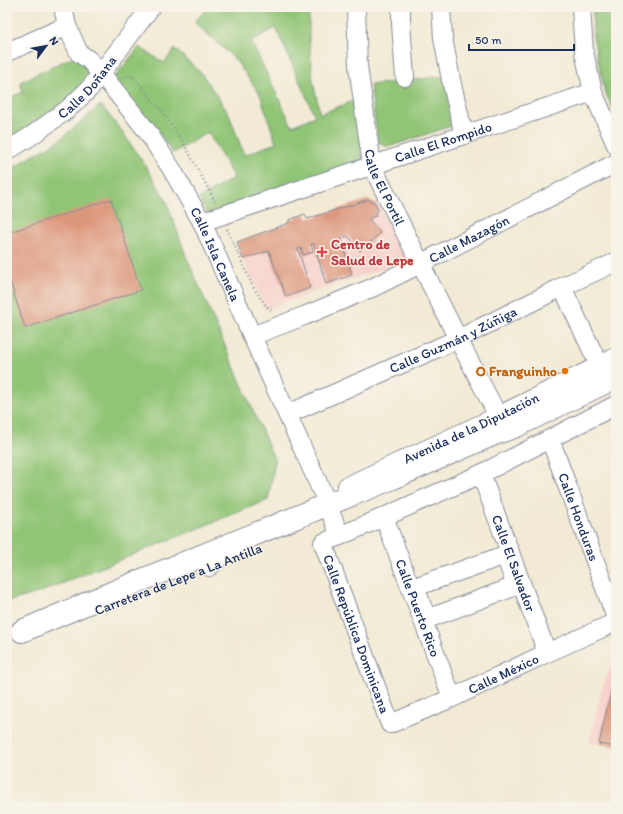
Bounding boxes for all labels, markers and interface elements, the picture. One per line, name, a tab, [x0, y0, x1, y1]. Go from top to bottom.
north arrow	[26, 26, 66, 66]
scale bar	[469, 26, 574, 52]
text: 50 m	[475, 33, 501, 47]
text: N	[47, 34, 62, 48]
street label: Calle Doñana	[54, 52, 120, 123]
street label: Calle El Rompido	[392, 118, 494, 166]
street label: Calle El Portil	[361, 148, 408, 228]
street label: Calle Isla Canela	[186, 204, 244, 305]
street label: Calle Mazagón	[426, 211, 513, 267]
place label: Centro de Salud de Lepe	[331, 236, 414, 269]
marker: Centro de Salud de Lepe	[316, 246, 328, 258]
street label: Calle Guzmán y Zúñiga	[387, 303, 520, 377]
place label: O Franguinho	[476, 363, 557, 380]
marker: O Franguinho	[560, 366, 570, 376]
street label: Avenida de la Diputación	[401, 389, 542, 468]
street label: Calle Honduras	[554, 471, 602, 564]
street label: Calle El Salvador	[488, 512, 539, 615]
street label: Carretera de Lepe a La Antilla	[92, 540, 264, 619]
street label: Calle República Dominicana	[319, 552, 394, 717]
street label: Calle Puerto Rico	[392, 557, 444, 659]
street label: Calle México	[465, 650, 542, 698]

